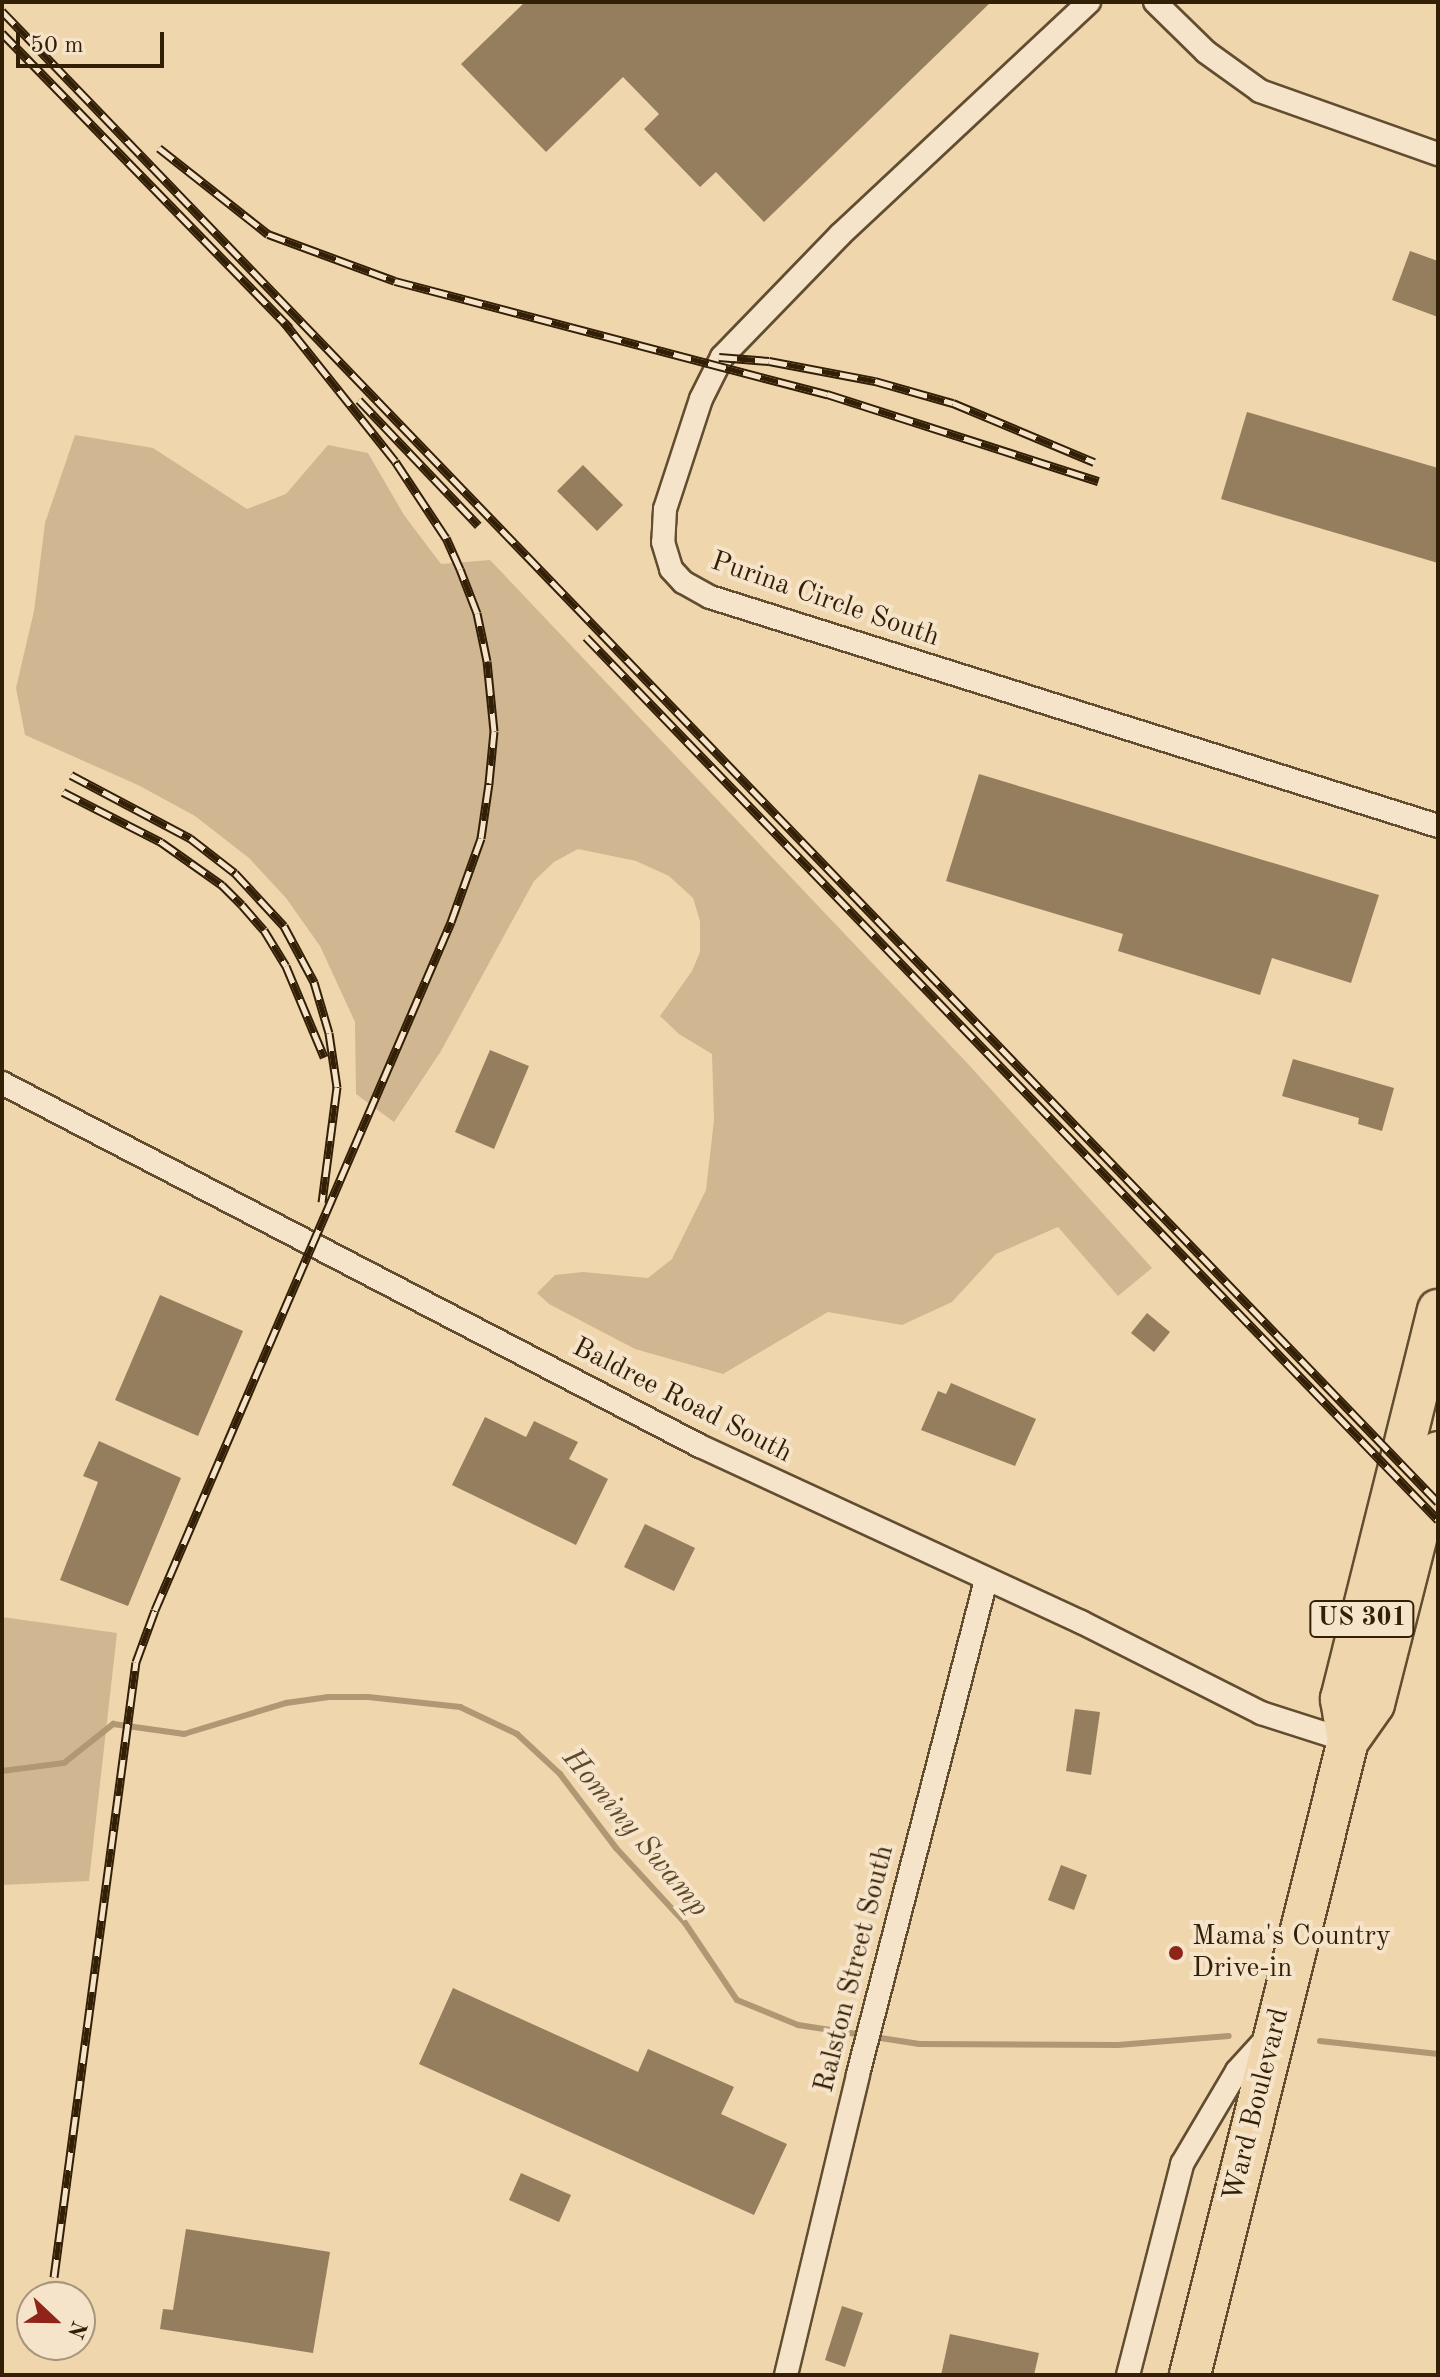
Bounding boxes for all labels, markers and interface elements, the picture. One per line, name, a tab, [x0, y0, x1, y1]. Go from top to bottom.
scale bar	[20, 16, 168, 66]
text: 50 m	[30, 34, 84, 58]
street label: Purina Circle South	[706, 545, 944, 655]
street label: Baldree Road South	[567, 1331, 797, 1471]
road number: US 301	[1308, 1597, 1416, 1641]
water label: Hominy Swamp	[554, 1741, 716, 1925]
street label: Ralston Street South	[808, 1842, 902, 2096]
place label: Mama's Country Drive-in	[1192, 1920, 1391, 1986]
marker: Mama's Country Drive-in	[1167, 1944, 1185, 1962]
street label: Ward Boulevard	[1217, 2005, 1297, 2205]
north arrow	[16, 2281, 96, 2361]
text: N	[63, 2317, 90, 2341]

